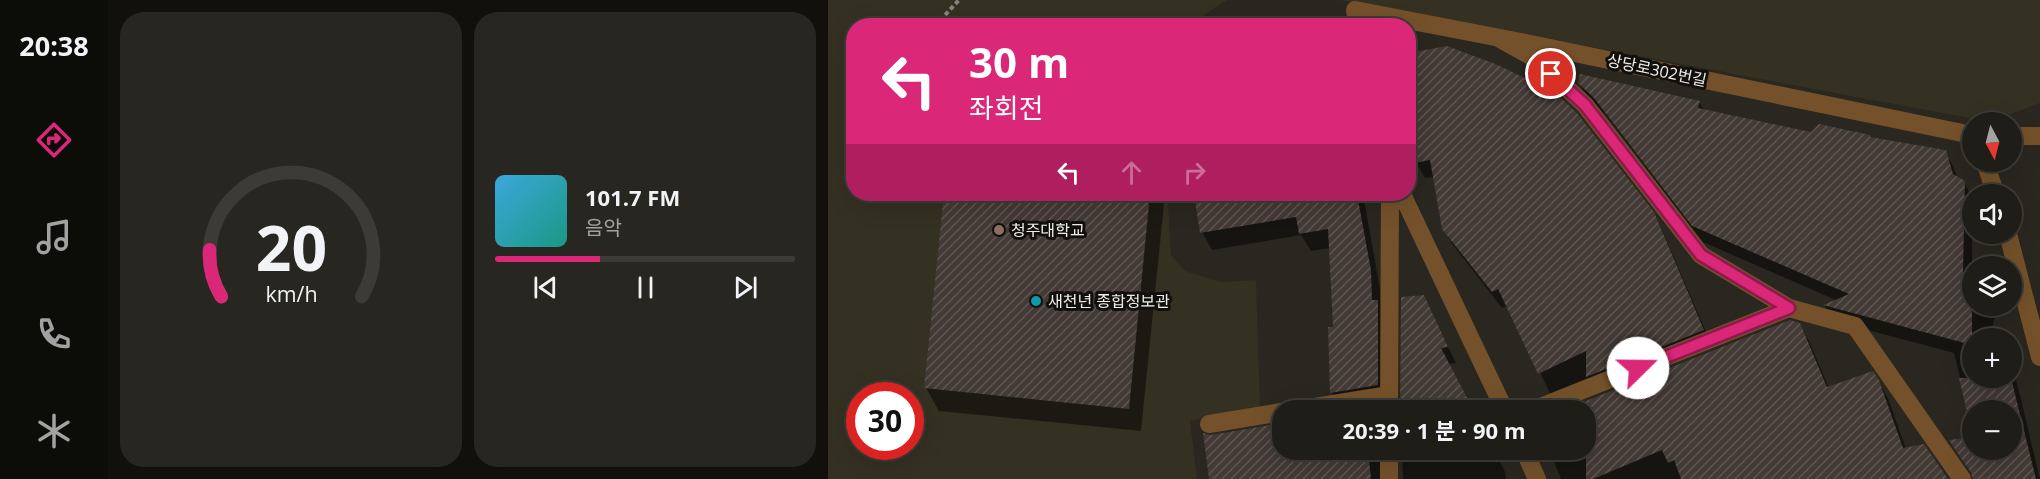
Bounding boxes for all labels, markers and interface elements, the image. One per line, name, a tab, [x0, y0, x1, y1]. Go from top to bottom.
text: 20:38	[19, 27, 89, 64]
text: 30 m	[969, 33, 1069, 90]
icon: left	[870, 42, 948, 120]
pin	[1525, 48, 1576, 99]
street label: 상당로302번길	[1605, 49, 1709, 91]
icon: arrive	[1534, 57, 1567, 90]
text: 좌회전	[969, 89, 1044, 126]
north arrow	[1962, 112, 2022, 172]
map controls	[1962, 112, 2022, 460]
icon: directions	[33, 119, 75, 161]
icon: left	[1052, 156, 1085, 189]
icon: ahead	[1115, 156, 1148, 189]
icon: right	[1178, 156, 1211, 189]
text: 101.7 FM	[585, 182, 680, 212]
button: sound	[1962, 184, 2022, 244]
text: 20	[255, 204, 327, 289]
text: 음악	[585, 214, 622, 241]
icon: music	[33, 216, 75, 258]
place label: 청주대학교	[1011, 219, 1085, 241]
marker: 청주대학교	[992, 223, 1006, 237]
button: layers	[1962, 256, 2022, 316]
icon: previous	[529, 271, 562, 304]
icon: pause	[629, 271, 662, 304]
icon: next	[729, 271, 762, 304]
text: km/h	[265, 279, 317, 308]
place label: 새천년 종합정보관	[1048, 290, 1170, 312]
marker: 새천년 종합정보관	[1029, 294, 1043, 308]
icon: phone	[33, 313, 75, 355]
button: +	[1962, 328, 2022, 388]
position arrow	[1606, 336, 1670, 400]
speed limit sign: 30	[846, 382, 924, 460]
button: −	[1962, 400, 2022, 460]
icon: climate	[33, 410, 75, 452]
text: 20:39 · 1 분 · 90 m	[1342, 415, 1526, 445]

